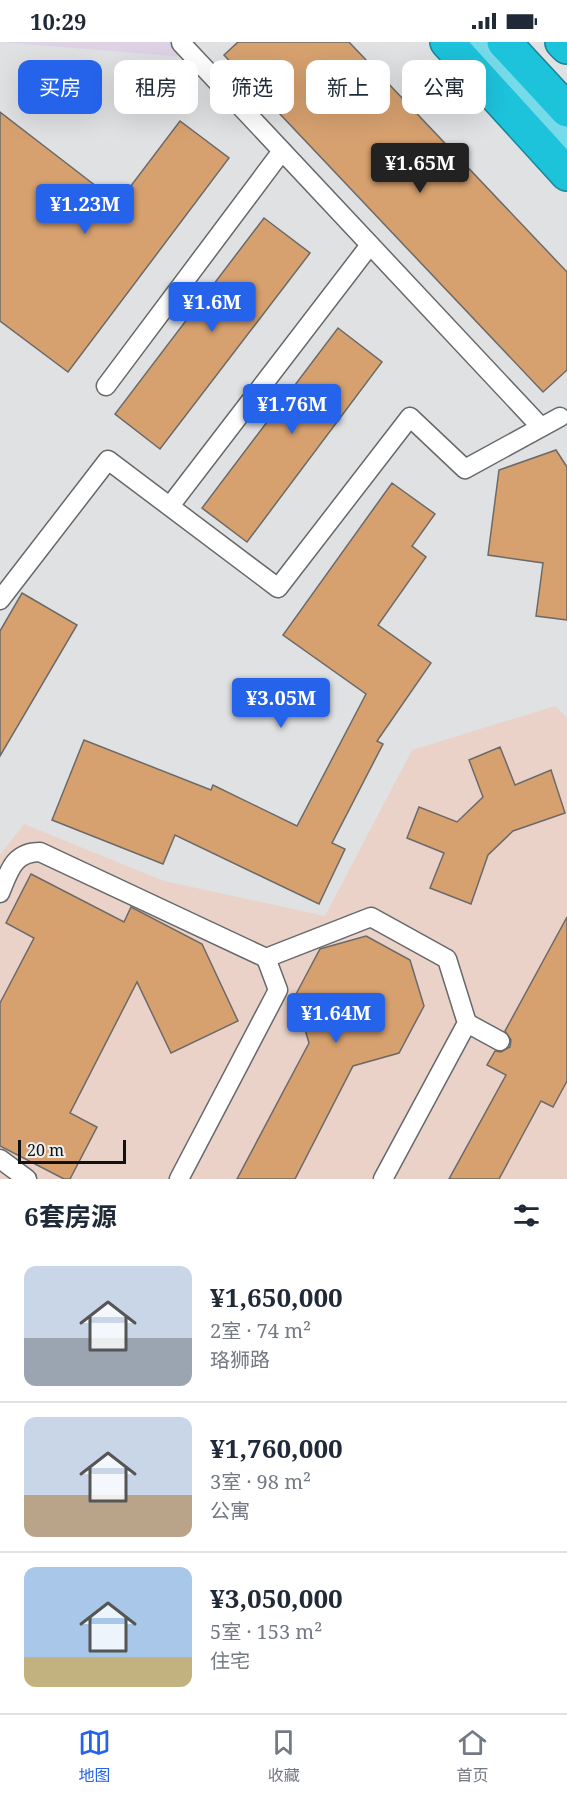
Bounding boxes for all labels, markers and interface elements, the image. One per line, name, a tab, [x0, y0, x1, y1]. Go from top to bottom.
text: 10:29	[30, 6, 86, 36]
chip: 买房	[18, 60, 102, 114]
chip: 租房	[114, 60, 198, 114]
chip: 筛选	[210, 60, 294, 114]
chip: 新上	[306, 60, 390, 114]
chip: 公寓	[402, 60, 486, 114]
pin: ¥1.65M	[371, 143, 469, 194]
text: ¥1.65M	[385, 149, 455, 176]
pin: ¥1.23M	[36, 184, 134, 235]
text: ¥1.23M	[50, 190, 120, 217]
pin: ¥1.6M	[170, 282, 254, 333]
text: ¥1.6M	[183, 288, 241, 315]
pin: ¥1.76M	[243, 384, 341, 435]
text: ¥1.76M	[257, 390, 327, 417]
pin: ¥3.05M	[232, 678, 330, 729]
text: ¥3.05M	[246, 684, 316, 711]
pin: ¥1.64M	[287, 993, 385, 1044]
text: ¥1.64M	[301, 999, 371, 1026]
scale bar	[18, 1137, 126, 1164]
text: 20 m	[27, 1139, 64, 1161]
text: 6套房源	[24, 1198, 117, 1234]
icon: filters	[510, 1199, 543, 1232]
text: ¥1,650,000	[210, 1279, 343, 1315]
icon: home	[72, 1290, 144, 1362]
text: 2室 · 74 m²	[210, 1317, 311, 1344]
text: 珞狮路	[210, 1346, 270, 1373]
text: ¥1,760,000	[210, 1430, 343, 1466]
icon: home	[72, 1441, 144, 1513]
text: 3室 · 98 m²	[210, 1468, 311, 1495]
text: 公寓	[210, 1497, 250, 1524]
text: ¥3,050,000	[210, 1580, 343, 1616]
icon: home	[72, 1591, 144, 1663]
text: 5室 · 153 m²	[210, 1618, 322, 1645]
text: 住宅	[210, 1647, 250, 1674]
tab: 地图	[78, 1726, 111, 1786]
tab: 收藏	[267, 1726, 300, 1786]
tab: 首页	[456, 1726, 489, 1786]

